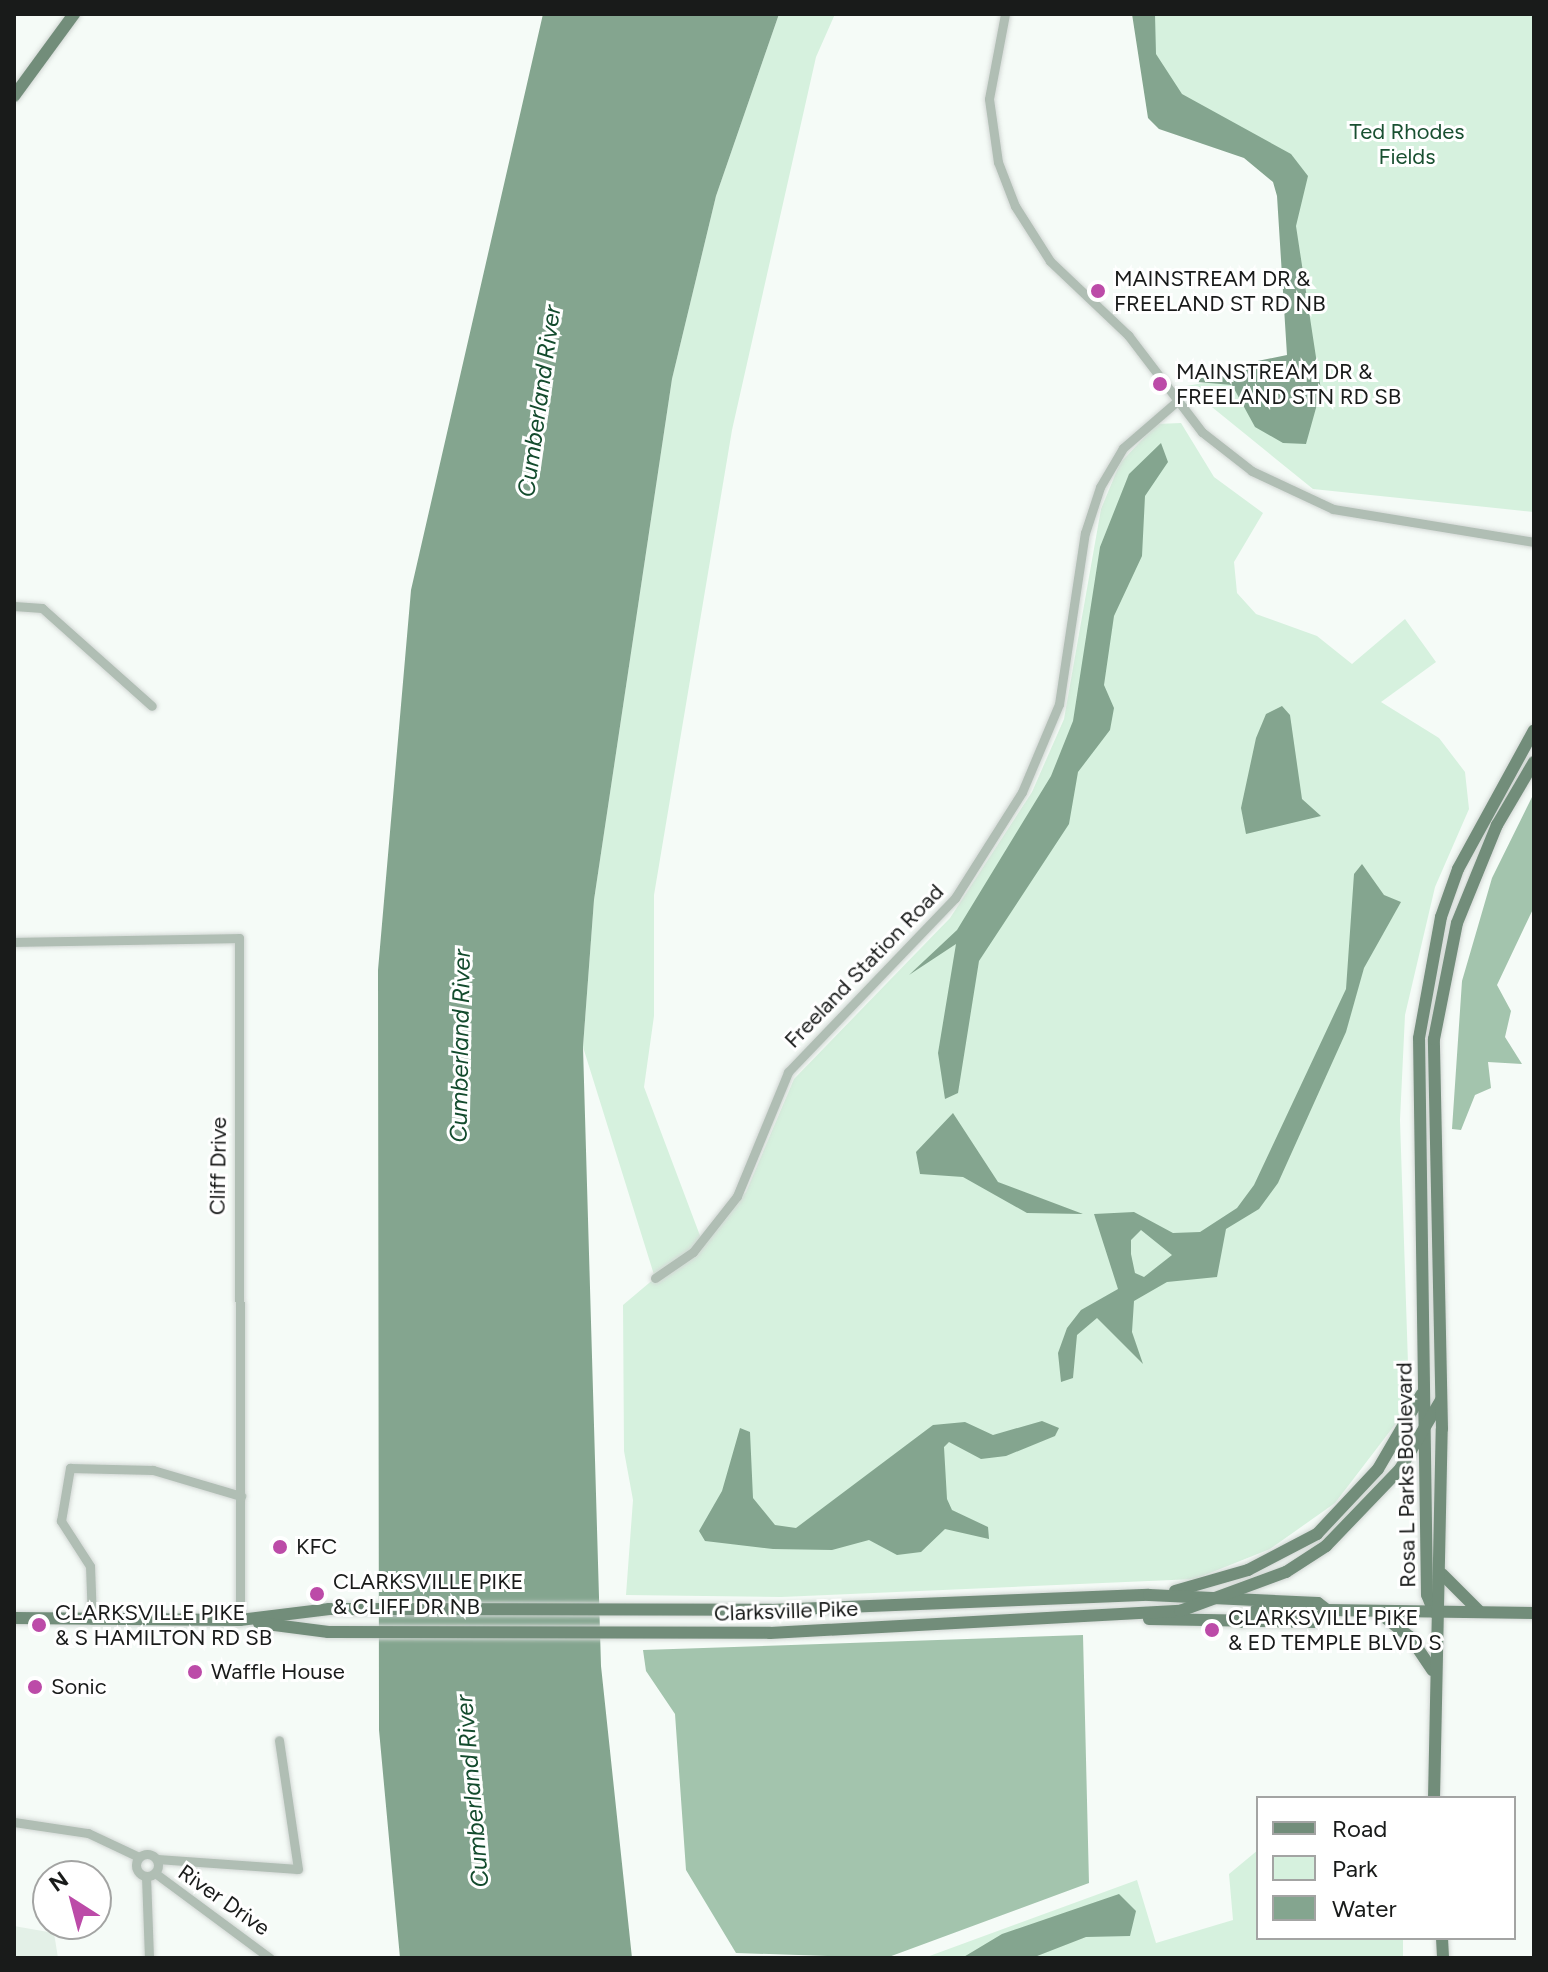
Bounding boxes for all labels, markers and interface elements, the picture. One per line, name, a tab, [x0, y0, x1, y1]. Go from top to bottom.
park label: Ted Rhodes Fields	[1349, 118, 1465, 170]
place label: MAINSTREAM DR & FREELAND ST RD NB	[1114, 265, 1326, 316]
marker: MAINSTREAM DR & FREELAND ST RD NB	[1089, 282, 1107, 300]
water label: Cumberland River	[511, 303, 567, 499]
place label: MAINSTREAM DR & FREELAND STN RD SB	[1176, 358, 1401, 410]
marker: MAINSTREAM DR & FREELAND STN RD SB	[1151, 375, 1169, 393]
street label: Freeland Station Road	[779, 879, 949, 1053]
water label: Cumberland River	[444, 949, 476, 1143]
street label: Cliff Drive	[204, 1117, 232, 1215]
street label: Rosa L Parks Boulevard	[1391, 1362, 1421, 1588]
place label: KFC	[296, 1534, 337, 1560]
marker: KFC	[271, 1538, 289, 1556]
place label: CLARKSVILLE PIKE & CLIFF DR NB	[333, 1568, 524, 1620]
marker: CLARKSVILLE PIKE & CLIFF DR NB	[308, 1585, 326, 1603]
street label: Clarksville Pike	[713, 1595, 859, 1627]
place label: CLARKSVILLE PIKE & S HAMILTON RD SB	[55, 1599, 272, 1650]
place label: CLARKSVILLE PIKE & ED TEMPLE BLVD S	[1228, 1604, 1442, 1656]
marker: CLARKSVILLE PIKE & S HAMILTON RD SB	[30, 1616, 48, 1634]
marker: CLARKSVILLE PIKE & ED TEMPLE BLVD S	[1203, 1621, 1221, 1639]
place label: Waffle House	[211, 1659, 345, 1685]
marker: Waffle House	[186, 1663, 204, 1681]
place label: Sonic	[51, 1674, 107, 1700]
marker: Sonic	[26, 1678, 44, 1696]
water label: Cumberland River	[449, 1693, 495, 1889]
legend	[1256, 1796, 1516, 1940]
text: Road	[1332, 1814, 1387, 1843]
text: Park	[1332, 1854, 1378, 1883]
street label: River Drive	[173, 1859, 275, 1941]
north arrow	[32, 1860, 112, 1940]
text: N	[44, 1866, 74, 1898]
text: Water	[1332, 1894, 1397, 1923]

